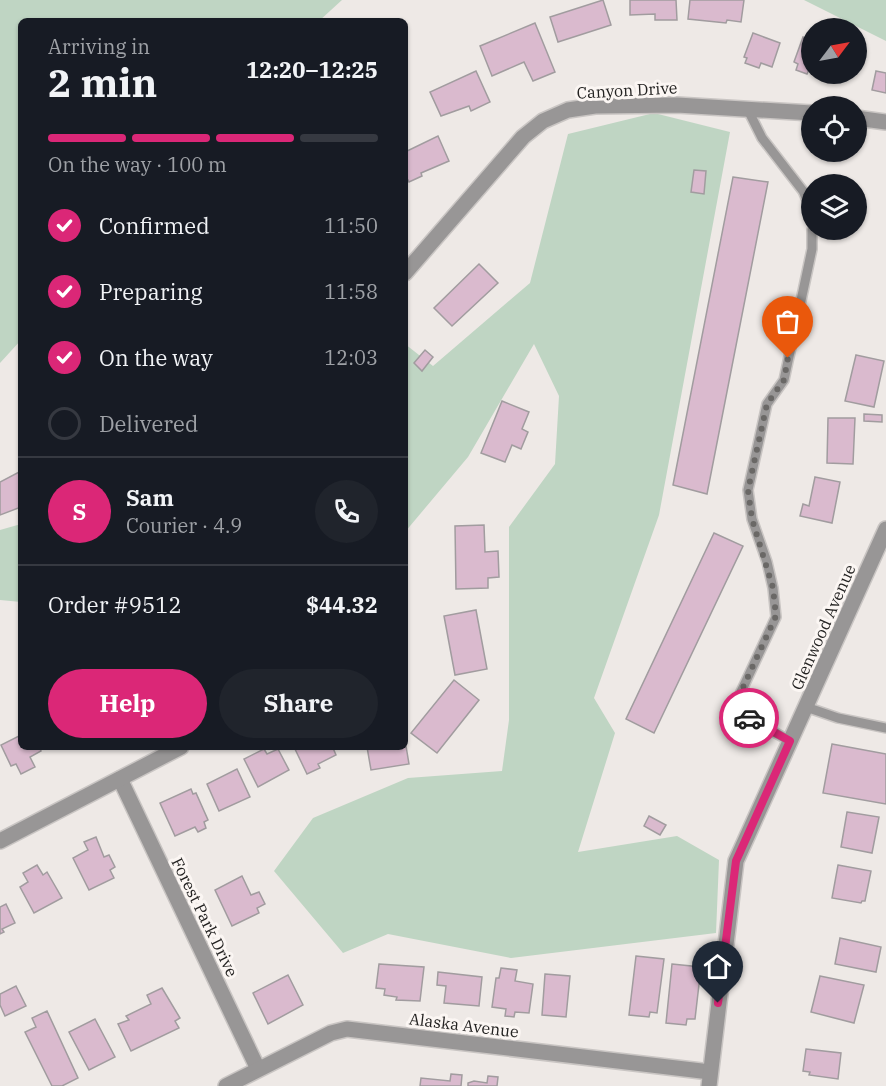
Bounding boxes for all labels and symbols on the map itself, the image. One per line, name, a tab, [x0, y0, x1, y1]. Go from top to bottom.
north arrow	[801, 18, 867, 84]
street label: Canyon Drive	[576, 77, 678, 103]
pin	[762, 296, 813, 358]
street label: Glenwood Avenue	[786, 561, 860, 693]
courier	[719, 688, 779, 748]
street label: Forest Park Drive	[167, 854, 243, 980]
pin	[692, 941, 743, 1003]
street label: Alaska Avenue	[408, 1008, 520, 1042]

